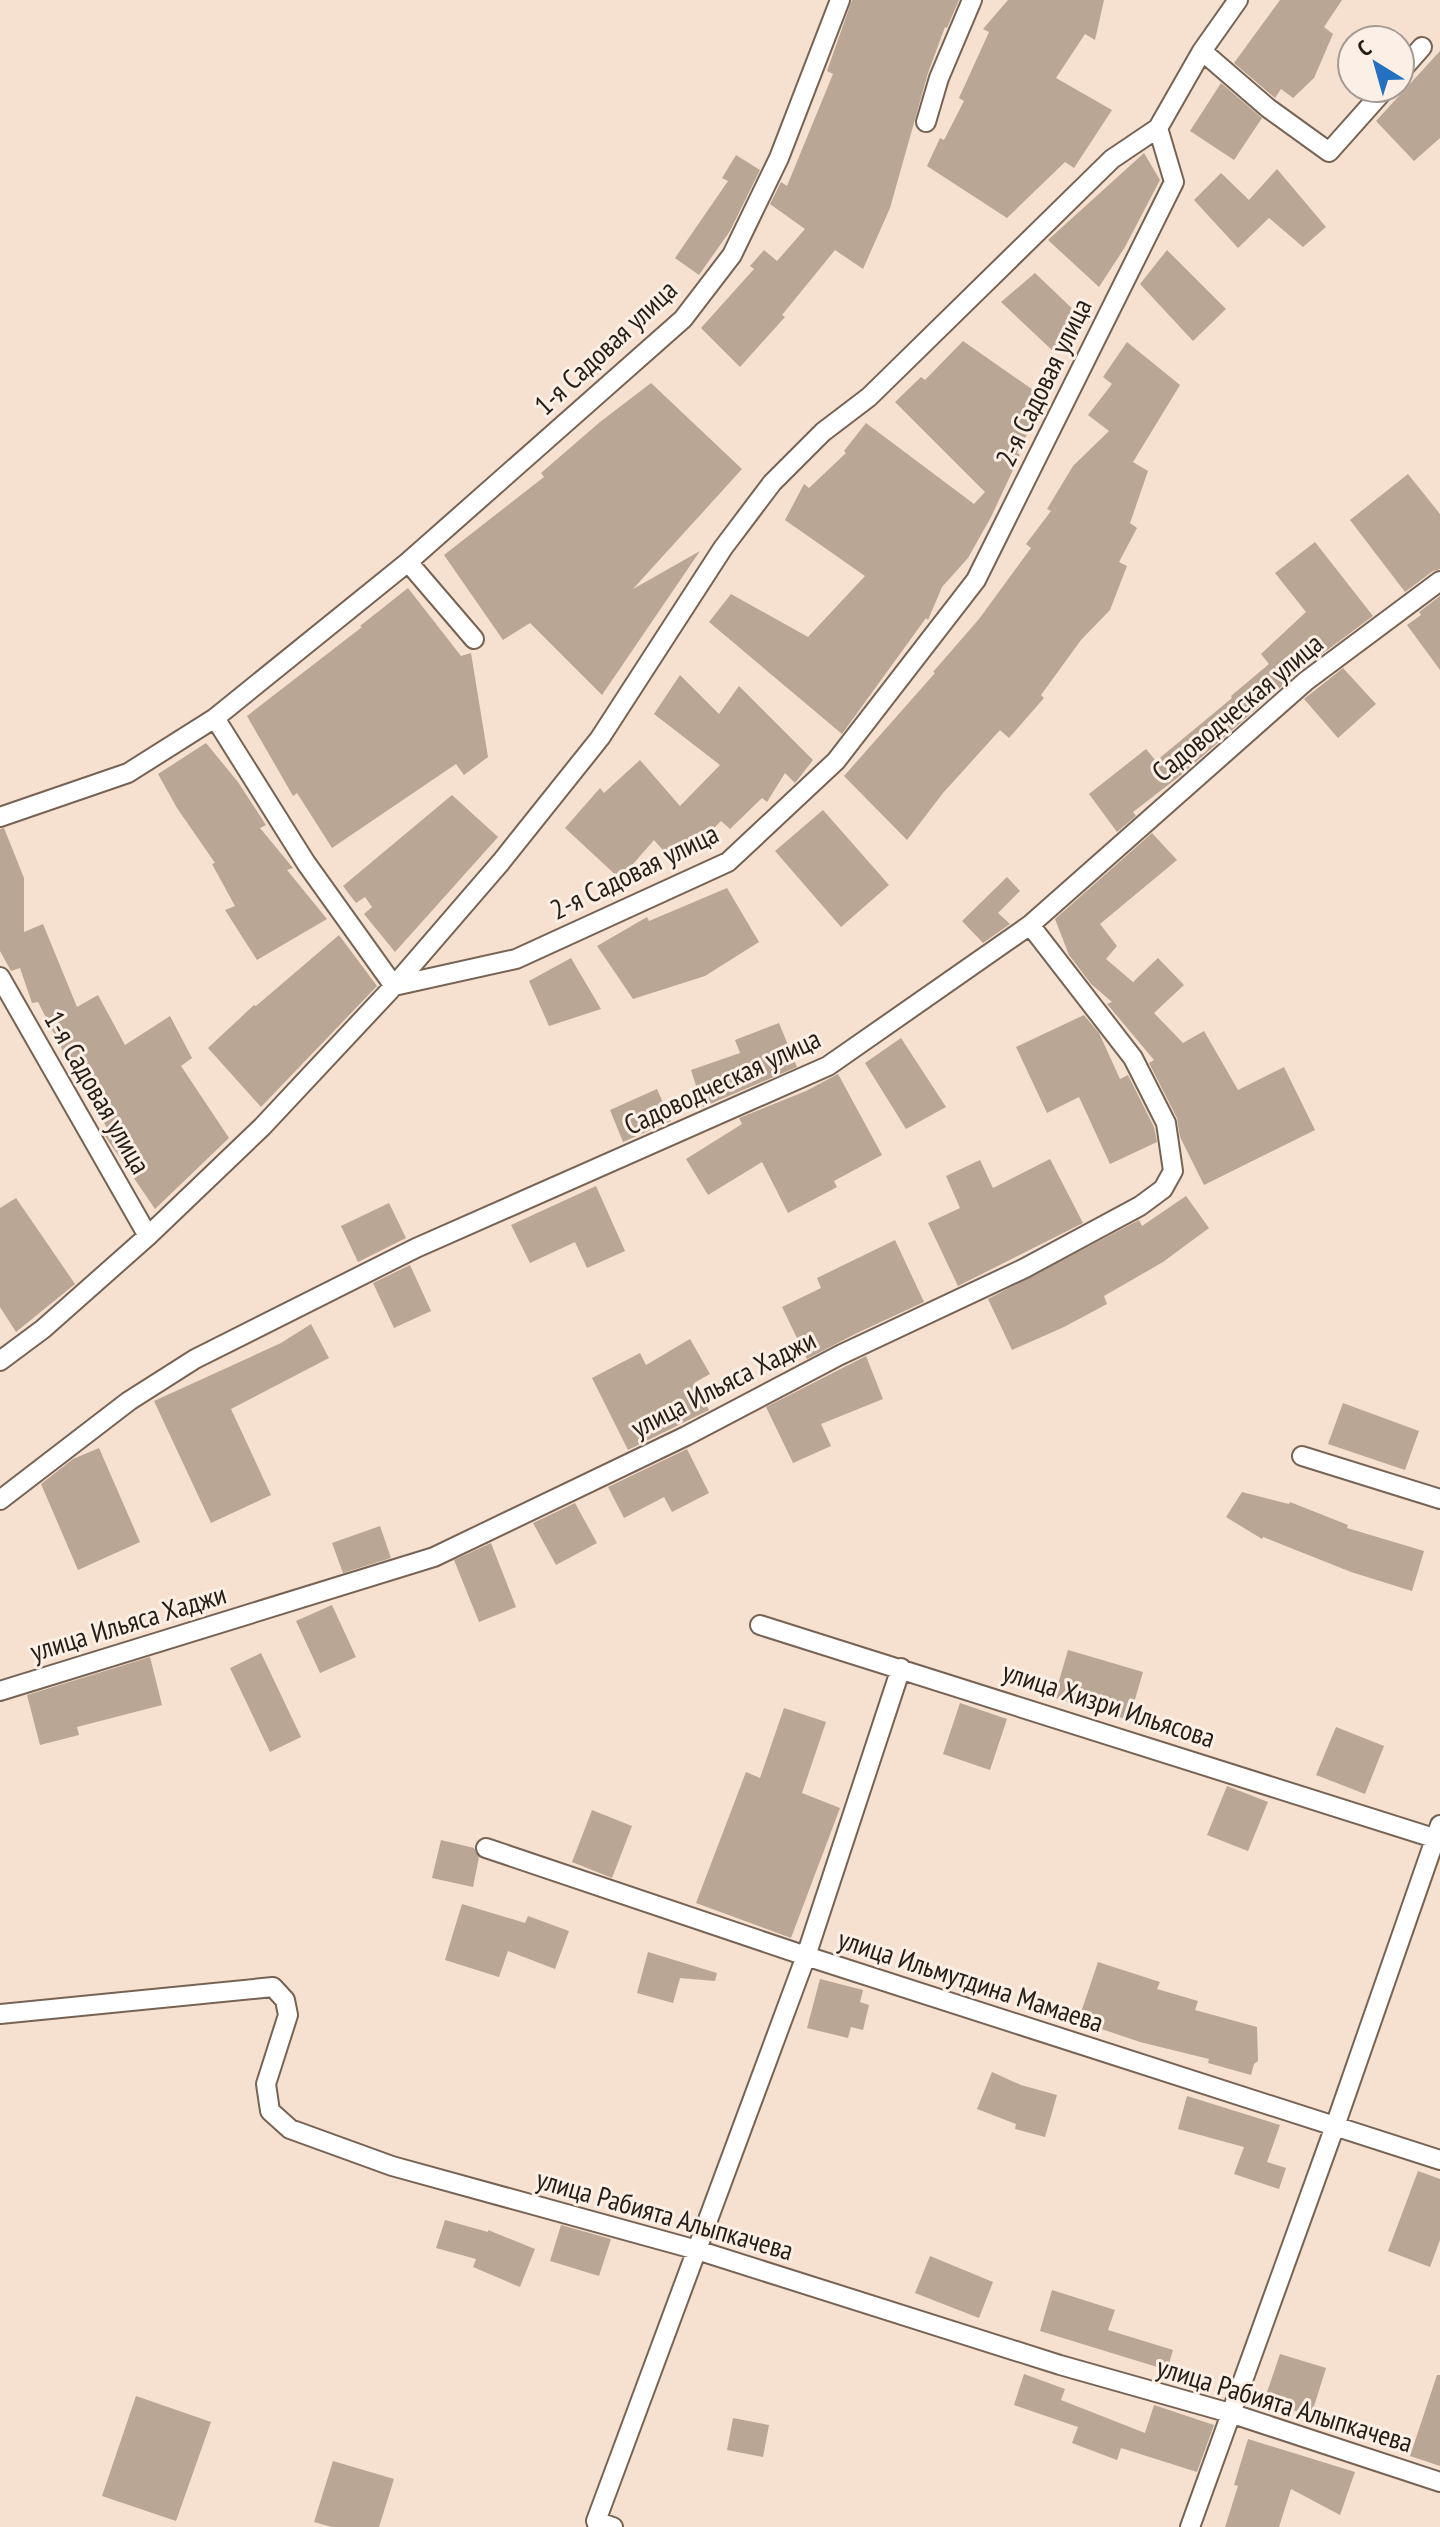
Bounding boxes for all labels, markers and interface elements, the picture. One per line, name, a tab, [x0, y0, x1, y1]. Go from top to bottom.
north arrow	[1336, 24, 1416, 104]
text: С	[1352, 34, 1376, 62]
street label: 1-я Садовая улица	[526, 271, 684, 423]
street label: 2-я Садовая улица	[986, 292, 1100, 472]
street label: Садоводческая улица	[1144, 625, 1330, 789]
street label: 2-я Садовая улица	[544, 814, 724, 928]
street label: 1-я Садовая улица	[36, 1004, 160, 1180]
street label: Садоводческая улица	[618, 1019, 826, 1143]
street label: улица Ильяса Хаджи	[624, 1320, 822, 1446]
street label: улица Ильяса Хаджи	[26, 1575, 230, 1669]
street label: улица Хизри Ильясова	[998, 1652, 1220, 1756]
street label: улица Ильмутдина Мамаева	[834, 1920, 1108, 2040]
street label: улица Рабията Алыпкачева	[532, 2160, 798, 2268]
street label: улица Рабията Алыпкачева	[1153, 2347, 1417, 2461]

